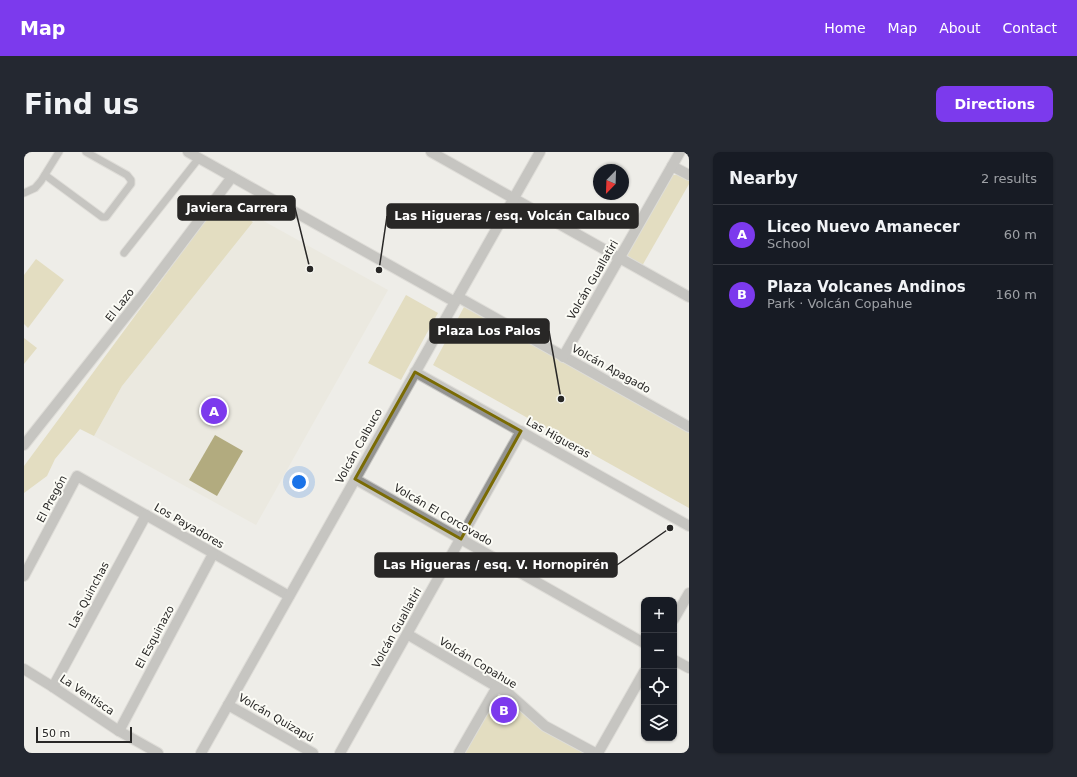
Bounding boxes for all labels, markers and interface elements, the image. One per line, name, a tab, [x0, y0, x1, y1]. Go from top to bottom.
text: Map	[20, 17, 65, 39]
text: Home	[824, 20, 866, 36]
text: Map	[888, 20, 917, 36]
text: About	[939, 20, 981, 36]
text: Contact	[1003, 20, 1057, 36]
button: Directions	[936, 86, 1053, 122]
text: Find us	[24, 88, 139, 121]
north arrow	[593, 164, 629, 200]
text: Nearby	[729, 168, 798, 188]
text: 2 results	[981, 171, 1037, 186]
callout: Javiera Carrera	[178, 196, 295, 220]
text: Javiera Carrera	[185, 201, 288, 215]
callout: Las Higueras / esq. Volcán Calbuco	[387, 204, 638, 228]
text: Las Higueras / esq. Volcán Calbuco	[394, 209, 630, 223]
text: Liceo Nuevo Amanecer	[767, 218, 960, 236]
text: A	[737, 227, 747, 242]
text: 60 m	[1004, 227, 1037, 242]
text: School	[767, 236, 810, 251]
street label: Volcán Guallatiri	[565, 238, 621, 322]
text: Plaza Volcanes Andinos	[767, 278, 966, 296]
street label: El Lazo	[103, 285, 137, 324]
text: B	[737, 287, 747, 302]
text: 160 m	[995, 287, 1037, 302]
text: Park · Volcán Copahue	[767, 296, 912, 311]
callout: Plaza Los Palos	[430, 319, 549, 343]
text: Plaza Los Palos	[437, 324, 541, 338]
street label: Volcán Apagado	[569, 342, 653, 396]
pin: A	[201, 396, 227, 426]
street label: Volcán Calbuco	[333, 406, 385, 486]
street label: Las Higueras	[524, 415, 592, 461]
your location	[289, 472, 309, 492]
street label: El Pregón	[34, 473, 70, 525]
street label: Volcán El Corcovado	[391, 481, 495, 549]
street label: Los Payadores	[152, 501, 226, 551]
callout: Las Higueras / esq. V. Hornopirén	[375, 553, 617, 577]
text: Las Higueras / esq. V. Hornopirén	[383, 558, 609, 572]
street label: Las Quinchas	[66, 559, 112, 630]
street label: Volcán Guallatiri	[370, 586, 424, 670]
map controls	[641, 597, 677, 741]
button: +	[641, 597, 677, 633]
street label: El Esquinazo	[133, 603, 177, 671]
button: −	[641, 633, 677, 669]
street label: Volcán Copahue	[437, 635, 520, 691]
button: locate	[641, 669, 677, 705]
street label: La Ventisca	[57, 672, 117, 718]
street label: Volcán Quizapú	[236, 691, 316, 745]
pin: B	[491, 695, 517, 725]
button: layers	[641, 705, 677, 741]
scale bar	[36, 725, 132, 744]
text: 50 m	[42, 727, 70, 740]

